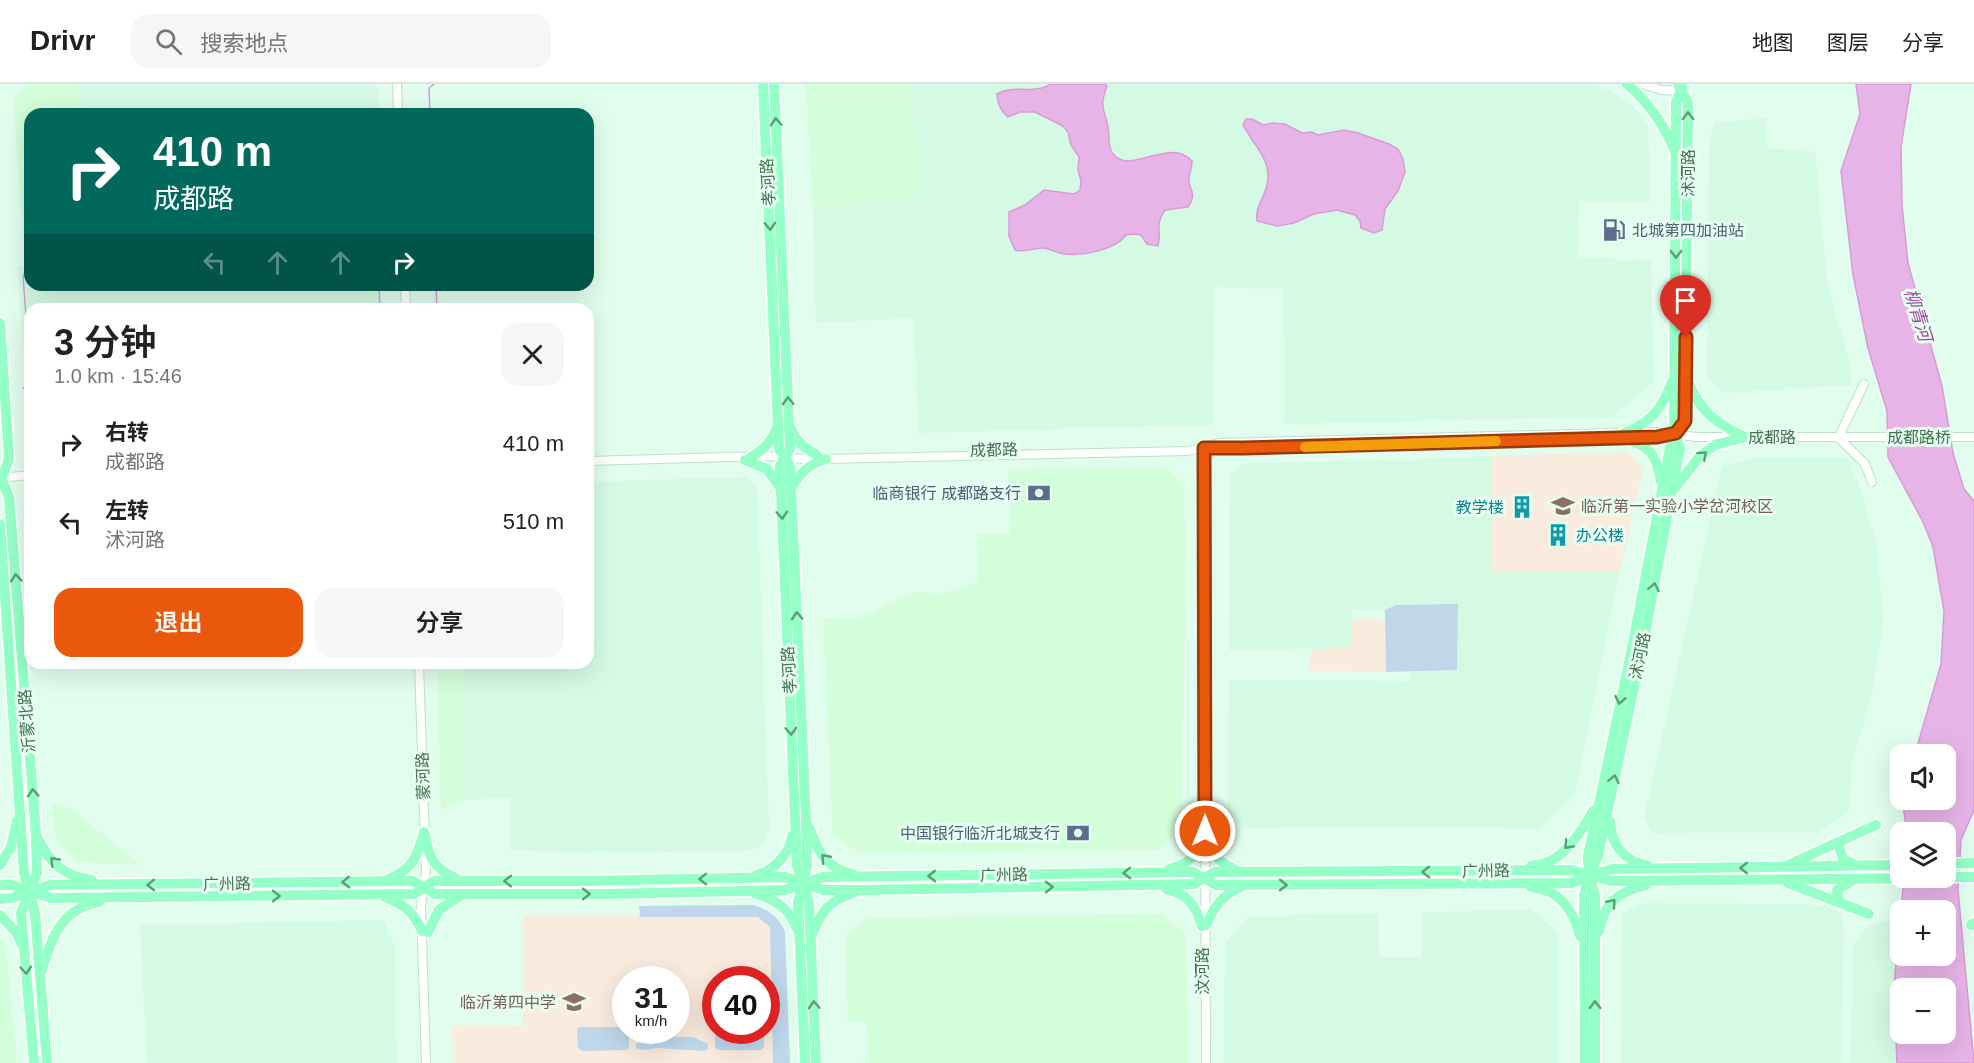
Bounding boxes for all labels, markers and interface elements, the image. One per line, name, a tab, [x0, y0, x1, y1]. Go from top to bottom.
search box	[131, 14, 551, 68]
text: Drivr	[30, 25, 95, 56]
icon: search	[152, 25, 185, 58]
text: 搜索地点	[200, 31, 288, 56]
text: 地图	[1752, 31, 1794, 54]
text: 图层	[1827, 31, 1869, 54]
text: 分享	[1902, 31, 1944, 54]
one-way arrow	[1682, 111, 1694, 120]
one-way arrow	[769, 117, 782, 126]
text: 410 m	[153, 128, 272, 175]
icon: right	[54, 132, 132, 210]
street label: 沭河路	[1680, 149, 1697, 197]
street label: 孝河路	[758, 158, 778, 206]
text: 成都路	[153, 184, 234, 214]
fuel station icon: 北城第四加油站	[1601, 217, 1627, 243]
one-way arrow	[763, 222, 776, 231]
place label: 北城第四加油站	[1632, 222, 1744, 239]
icon: left	[198, 246, 231, 279]
icon: ahead	[261, 246, 294, 279]
icon: ahead	[324, 246, 357, 279]
icon: right	[387, 246, 420, 279]
one-way arrow	[1670, 250, 1683, 259]
pin	[1660, 275, 1711, 337]
icon: arrive	[1669, 284, 1702, 317]
water label: 柳青河	[1901, 286, 1936, 347]
text: 3 分钟	[54, 322, 156, 363]
button: close	[501, 323, 564, 386]
text: 1.0 km · 15:46	[54, 365, 182, 387]
one-way arrow	[782, 396, 795, 405]
text: 右转	[105, 420, 149, 445]
icon: right	[54, 428, 87, 461]
street label: 成都路	[1748, 429, 1796, 446]
street label: 成都路桥	[1887, 429, 1951, 446]
text: 410 m	[503, 431, 564, 456]
street label: 成都路	[970, 441, 1018, 459]
text: 成都路	[105, 451, 165, 473]
one-way arrow	[1696, 451, 1706, 462]
bank icon: 临商银行 成都路支行	[1026, 480, 1052, 506]
place label: 临商银行 成都路支行	[873, 485, 1021, 502]
school or university icon: 临沂第一实验小学岔河校区	[1550, 493, 1576, 519]
building icon: 教学楼	[1509, 494, 1535, 520]
text: 左转	[105, 498, 149, 523]
place label: 临沂第一实验小学岔河校区	[1581, 498, 1773, 515]
place label: 教学楼	[1456, 499, 1504, 516]
icon: left	[54, 506, 87, 539]
text: 510 m	[503, 509, 564, 534]
one-way arrow	[775, 510, 788, 519]
building icon: 办公楼	[1545, 522, 1571, 548]
place label: 办公楼	[1576, 527, 1624, 544]
text: 沭河路	[105, 529, 165, 551]
one-way arrow	[10, 573, 23, 582]
one-way arrow	[1647, 583, 1660, 593]
button: 退出	[54, 588, 303, 657]
button: 分享	[315, 588, 564, 657]
one-way arrow	[790, 611, 803, 620]
street label: 沭河路	[1627, 631, 1653, 681]
street label: 孝河路	[779, 646, 799, 694]
street label: 沂蒙北路	[16, 688, 38, 754]
one-way arrow	[1614, 695, 1627, 705]
one-way arrow	[785, 726, 798, 735]
map controls	[1890, 744, 1956, 1044]
button: sound	[1890, 744, 1956, 810]
street label: 蒙河路	[414, 752, 432, 800]
one-way arrow	[1607, 774, 1620, 784]
one-way arrow	[27, 788, 40, 797]
position arrow	[1173, 799, 1237, 863]
bank icon: 中国银行临沂北城支行	[1065, 820, 1091, 846]
button: layers	[1890, 822, 1956, 888]
place label: 中国银行临沂北城支行	[900, 825, 1060, 842]
one-way arrow	[1564, 838, 1575, 849]
one-way arrow	[821, 854, 832, 864]
one-way arrow	[50, 857, 60, 868]
street label: 广州路	[1462, 862, 1510, 880]
one-way arrow	[1739, 862, 1748, 874]
street label: 广州路	[980, 866, 1028, 884]
one-way arrow	[1422, 866, 1431, 878]
one-way arrow	[1123, 867, 1132, 879]
one-way arrow	[928, 870, 937, 882]
one-way arrow	[699, 872, 708, 885]
street label: 广州路	[203, 875, 251, 893]
one-way arrow	[504, 875, 513, 887]
one-way arrow	[342, 876, 351, 888]
one-way arrow	[147, 879, 156, 891]
one-way arrow	[1278, 879, 1287, 891]
one-way arrow	[1045, 881, 1054, 893]
one-way arrow	[581, 888, 590, 900]
one-way arrow	[271, 890, 280, 902]
one-way arrow	[1605, 900, 1616, 910]
button: +	[1890, 900, 1956, 966]
street label: 汶河路	[1194, 947, 1211, 995]
one-way arrow	[19, 965, 32, 974]
speed limit sign: 40	[702, 966, 780, 1044]
button: −	[1890, 978, 1956, 1044]
text: 31	[634, 981, 668, 1014]
school or university icon: 临沂第四中学	[561, 989, 587, 1015]
place label: 临沂第四中学	[460, 994, 556, 1011]
one-way arrow	[807, 1000, 820, 1009]
one-way arrow	[1589, 1000, 1601, 1009]
text: km/h	[635, 1012, 667, 1029]

